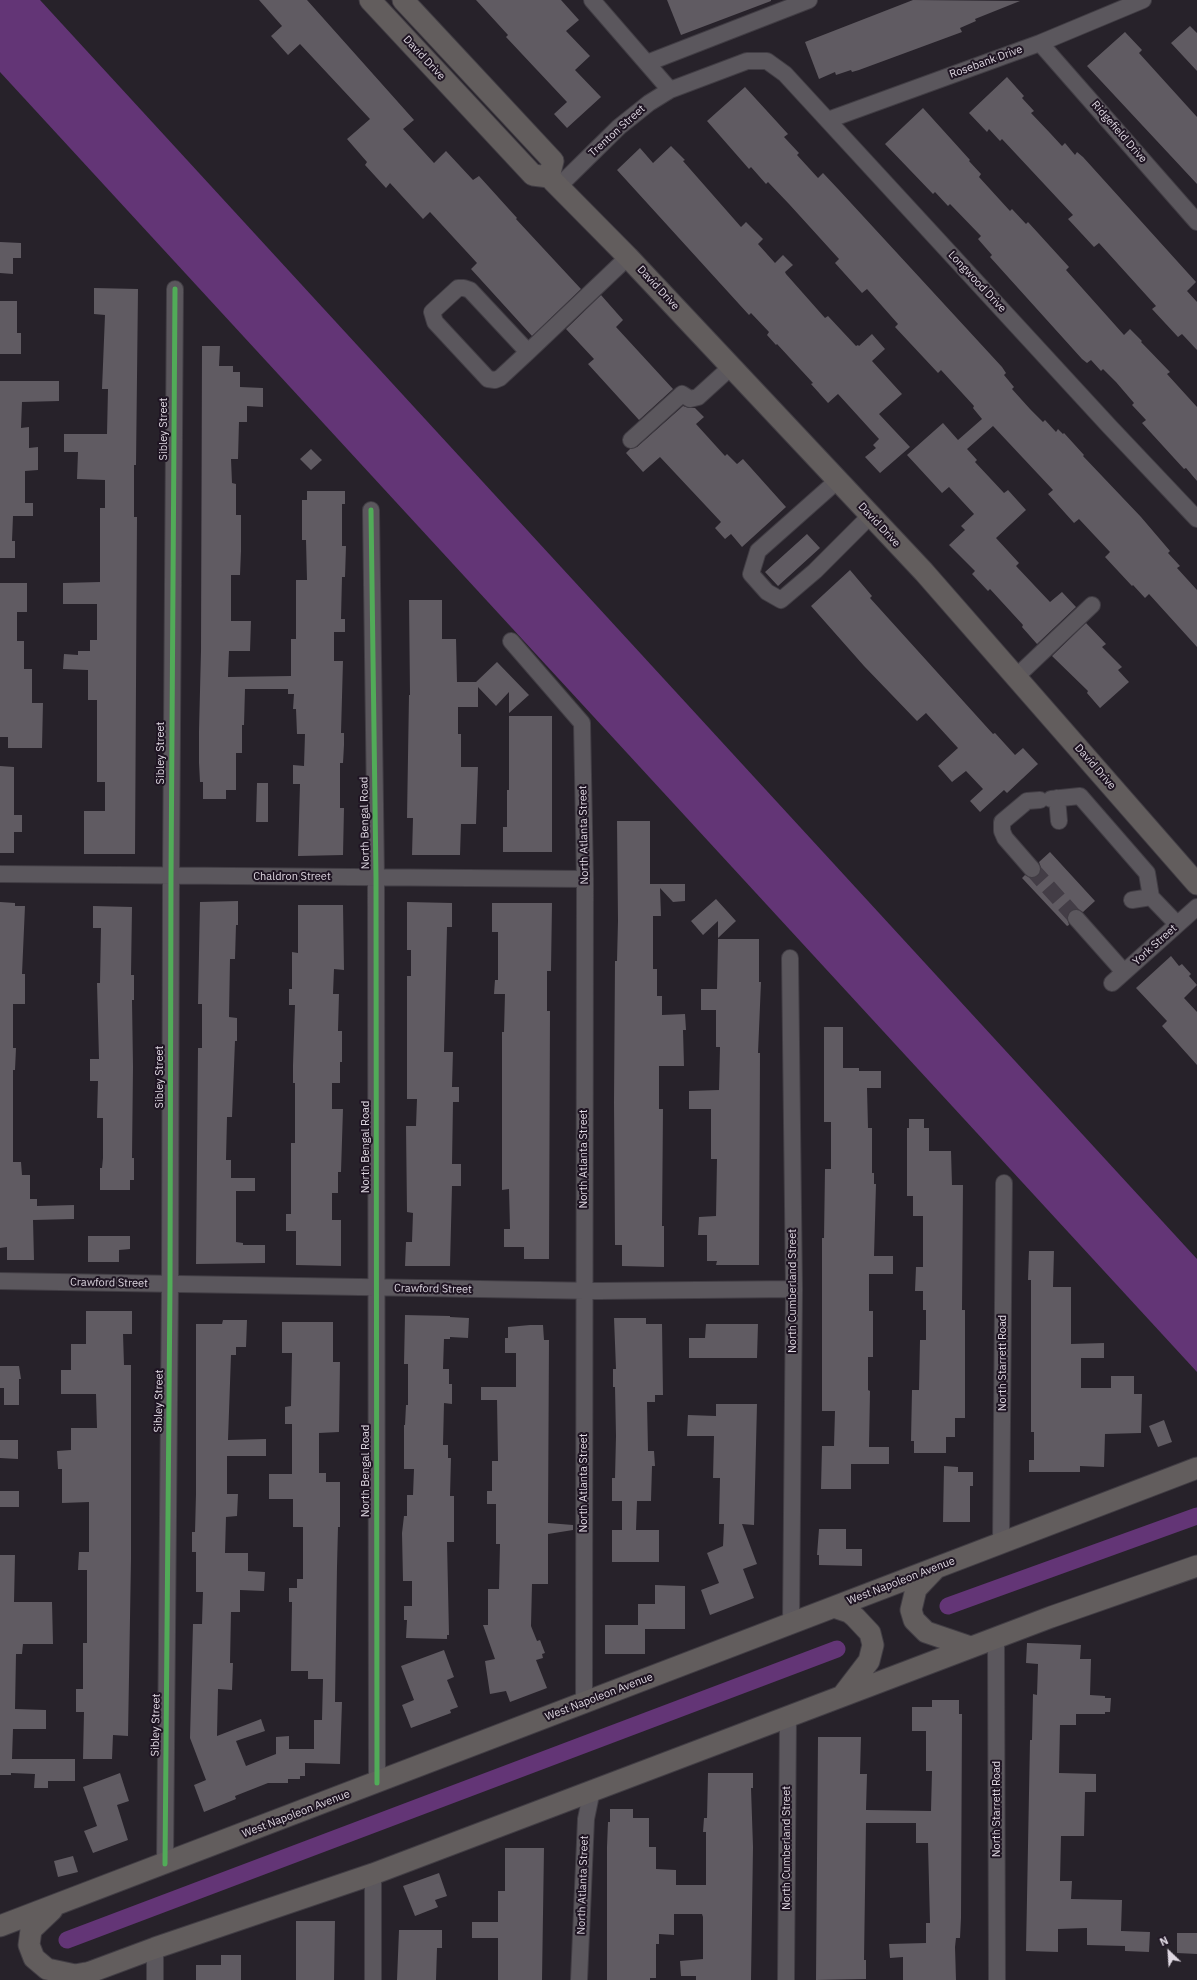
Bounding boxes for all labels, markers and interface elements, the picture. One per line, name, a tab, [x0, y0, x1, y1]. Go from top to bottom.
street label: David Drive	[400, 33, 448, 83]
street label: Rosebank Drive	[948, 43, 1024, 81]
street label: Ridgefield Drive	[1089, 98, 1149, 166]
street label: Trenton Street	[586, 102, 648, 160]
street label: Longwood Drive	[945, 249, 1009, 315]
street label: David Drive	[634, 263, 682, 313]
street label: Sibley Street	[157, 398, 171, 460]
street label: David Drive	[855, 500, 903, 550]
street label: Sibley Street	[154, 722, 168, 784]
street label: David Drive	[1072, 742, 1118, 792]
street label: North Bengal Road	[358, 777, 372, 869]
street label: North Atlanta Street	[577, 785, 591, 885]
street label: Chaldron Street	[253, 870, 331, 884]
street label: York Street	[1130, 922, 1180, 968]
street label: Sibley Street	[153, 1046, 167, 1108]
street label: North Bengal Road	[359, 1101, 373, 1193]
street label: North Atlanta Street	[577, 1109, 591, 1209]
street label: North Cumberland Street	[786, 1229, 800, 1353]
street label: Crawford Street	[70, 1276, 148, 1290]
street label: Crawford Street	[394, 1282, 472, 1296]
street label: North Starrett Road	[996, 1315, 1010, 1411]
street label: Sibley Street	[152, 1370, 166, 1432]
street label: North Bengal Road	[359, 1425, 373, 1517]
street label: North Atlanta Street	[577, 1433, 591, 1533]
street label: West Napoleon Avenue	[845, 1554, 957, 1608]
street label: West Napoleon Avenue	[543, 1670, 655, 1724]
street label: Sibley Street	[149, 1694, 163, 1756]
street label: North Starrett Road	[990, 1761, 1004, 1857]
street label: North Cumberland Street	[780, 1786, 794, 1910]
street label: West Napoleon Avenue	[240, 1787, 352, 1841]
street label: North Atlanta Street	[575, 1835, 591, 1935]
north arrow	[1149, 1932, 1189, 1972]
text: N	[1157, 1933, 1170, 1949]

